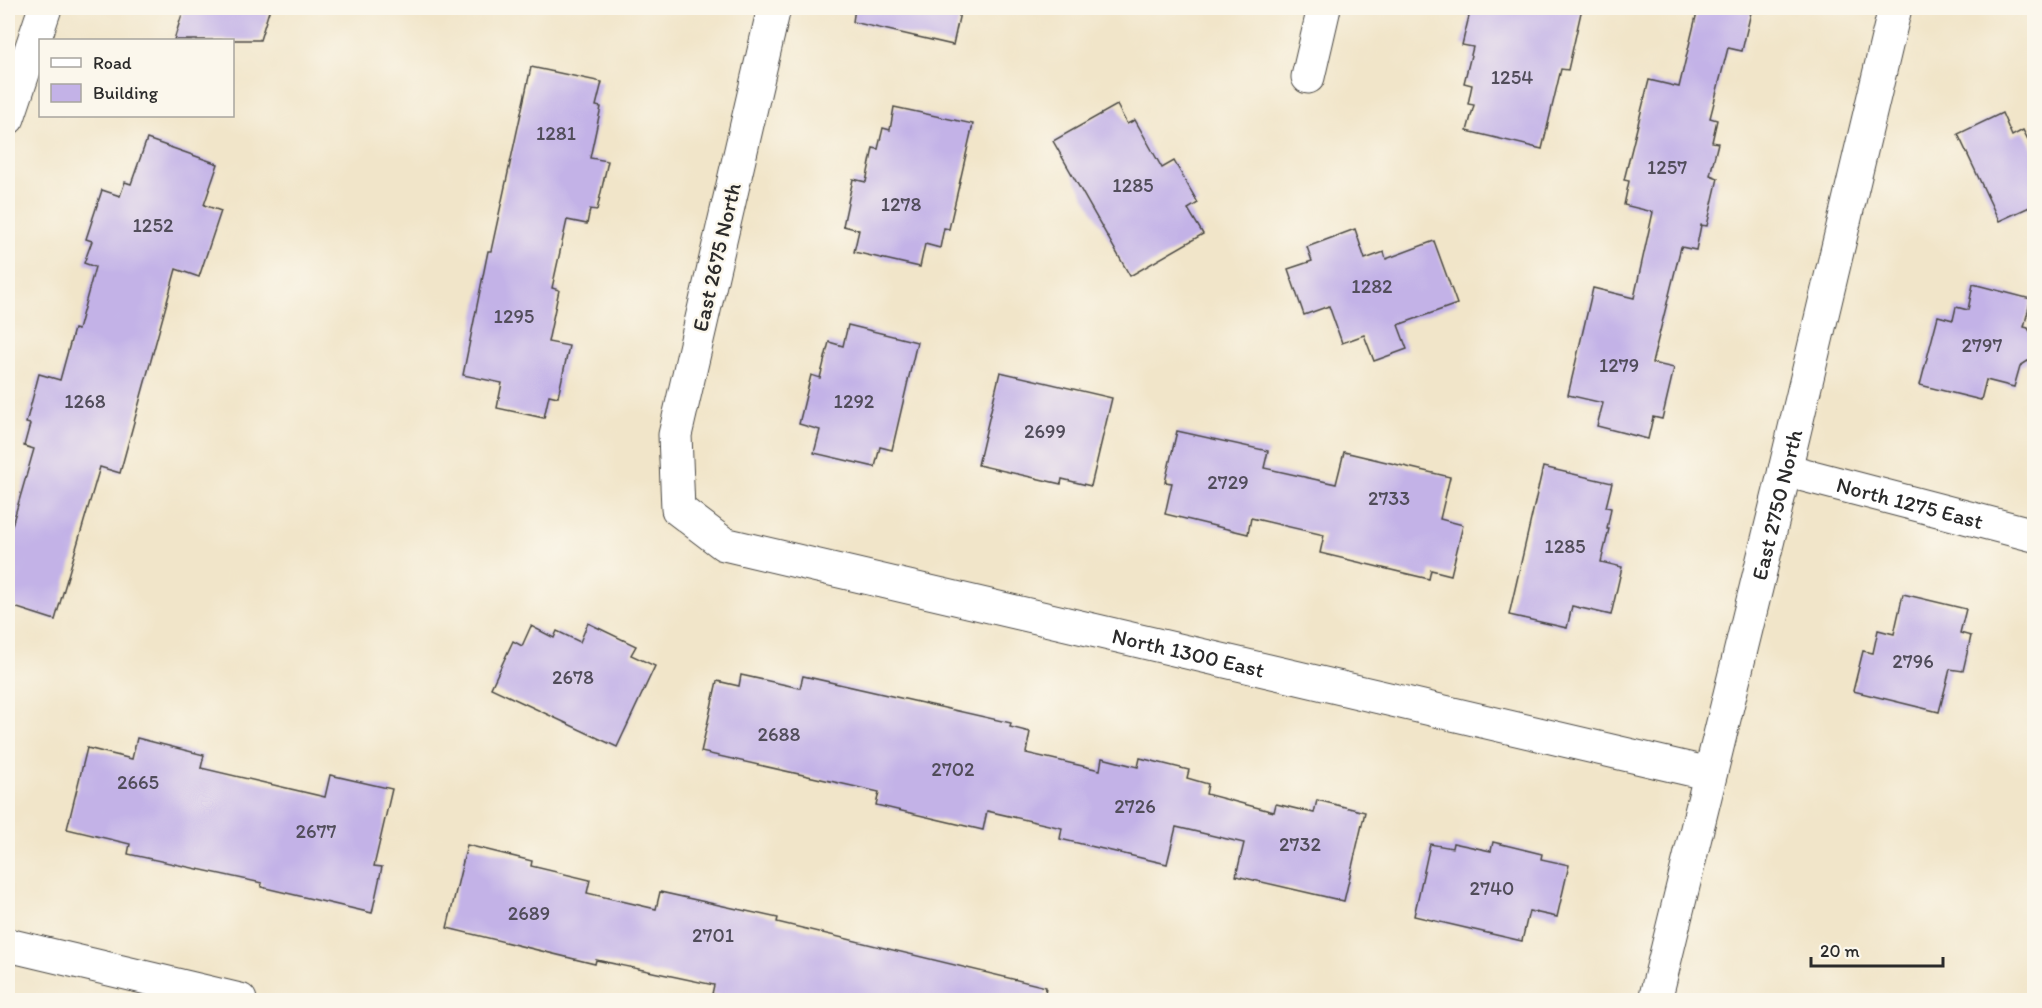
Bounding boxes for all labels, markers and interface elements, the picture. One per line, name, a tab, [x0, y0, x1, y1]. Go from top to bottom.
legend	[39, 39, 234, 117]
text: Road	[93, 52, 132, 74]
house number: 1254	[1491, 65, 1533, 89]
text: Building	[93, 82, 159, 104]
house number: 1281	[536, 121, 576, 145]
house number: 1257	[1647, 155, 1687, 179]
house number: 1285	[1112, 173, 1154, 197]
street label: East 2675 North	[686, 180, 747, 334]
house number: 1278	[881, 192, 921, 216]
house number: 1252	[133, 213, 174, 237]
house number: 1282	[1351, 274, 1393, 298]
house number: 1295	[494, 304, 534, 328]
house number: 2797	[1962, 333, 2002, 357]
house number: 1279	[1599, 353, 1639, 377]
house number: 1268	[64, 389, 106, 413]
house number: 1292	[834, 389, 875, 413]
house number: 2699	[1024, 419, 1066, 443]
street label: East 2750 North	[1746, 427, 1808, 583]
house number: 2729	[1207, 470, 1249, 494]
street label: North 1275 East	[1833, 471, 1986, 535]
house number: 2733	[1368, 486, 1410, 510]
house number: 1285	[1544, 534, 1586, 558]
street label: North 1300 East	[1109, 622, 1267, 684]
house number: 2796	[1892, 649, 1934, 673]
house number: 2678	[552, 665, 594, 689]
house number: 2688	[757, 722, 801, 746]
house number: 2702	[931, 757, 975, 781]
house number: 2665	[117, 770, 159, 794]
house number: 2726	[1114, 794, 1156, 818]
house number: 2677	[296, 819, 337, 843]
house number: 2732	[1279, 832, 1321, 856]
house number: 2740	[1470, 876, 1514, 900]
house number: 2689	[508, 901, 550, 925]
house number: 2701	[692, 923, 734, 947]
scale bar	[1811, 930, 1943, 968]
text: 20 m	[1820, 940, 1860, 962]

